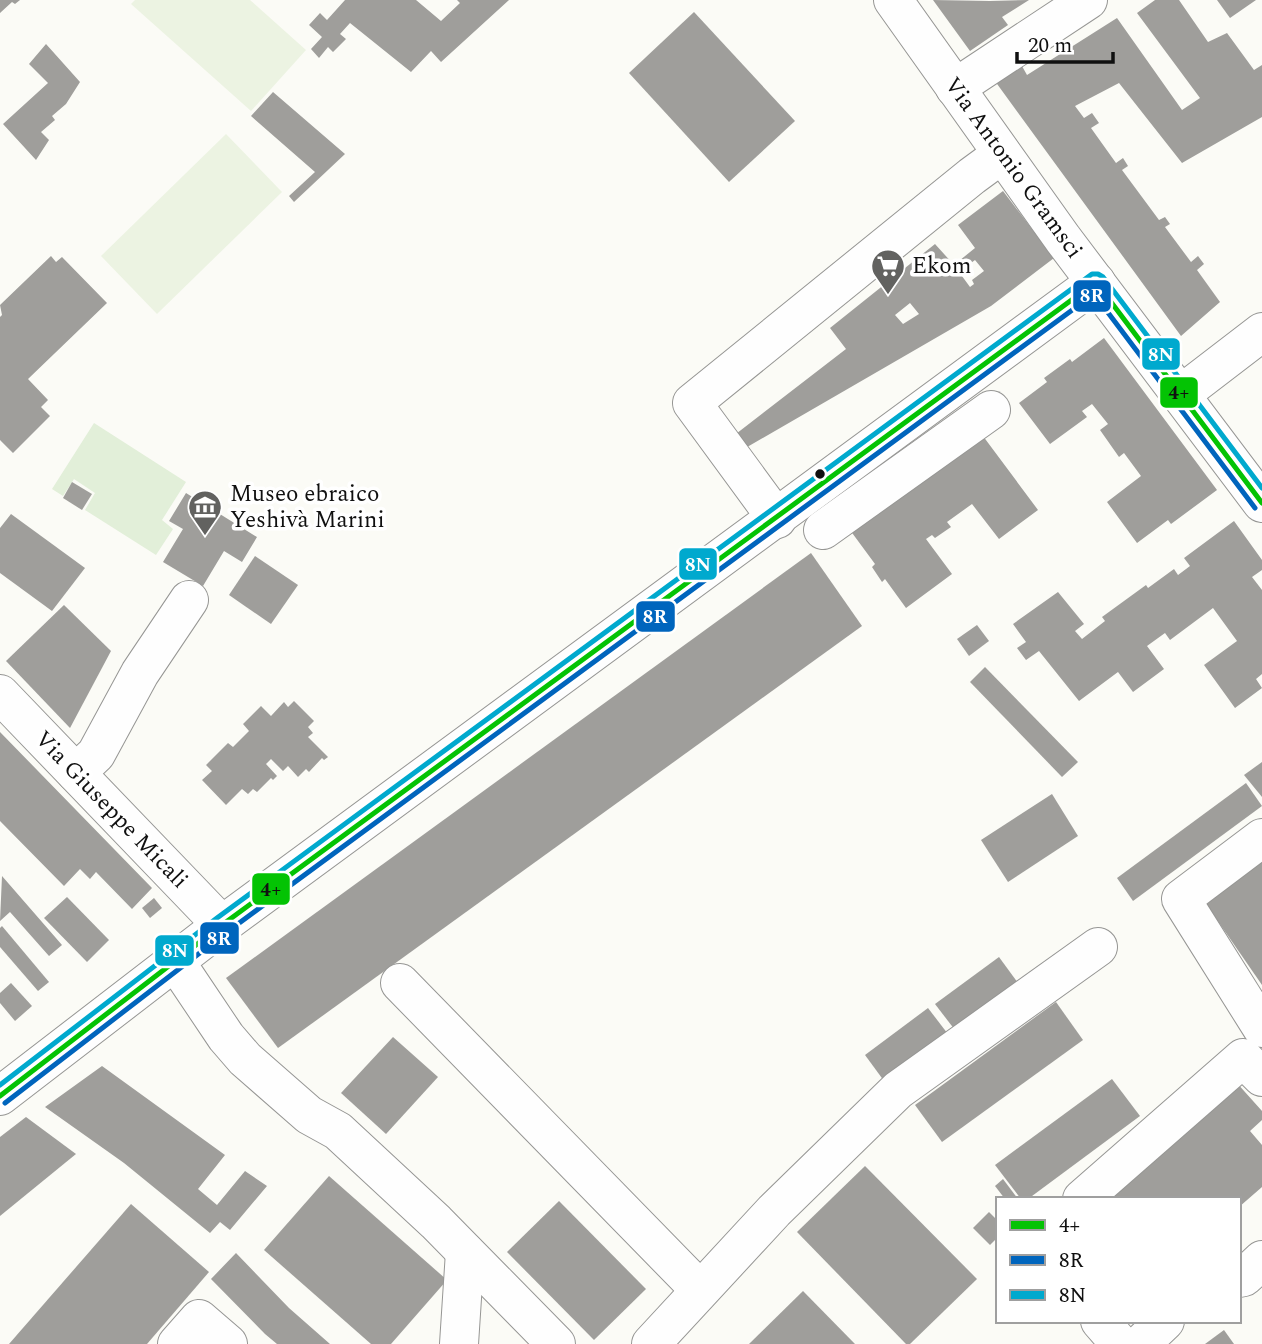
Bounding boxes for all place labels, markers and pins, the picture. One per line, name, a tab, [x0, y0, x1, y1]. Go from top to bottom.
supermarket icon: Ekom	[869, 247, 907, 296]
place label: Ekom	[912, 249, 972, 284]
unlabelled marker	[813, 467, 827, 481]
place label: Museo ebraico Yeshivà Marini	[230, 477, 385, 538]
museum icon: Museo ebraico Yeshivà Marini	[186, 488, 224, 537]

